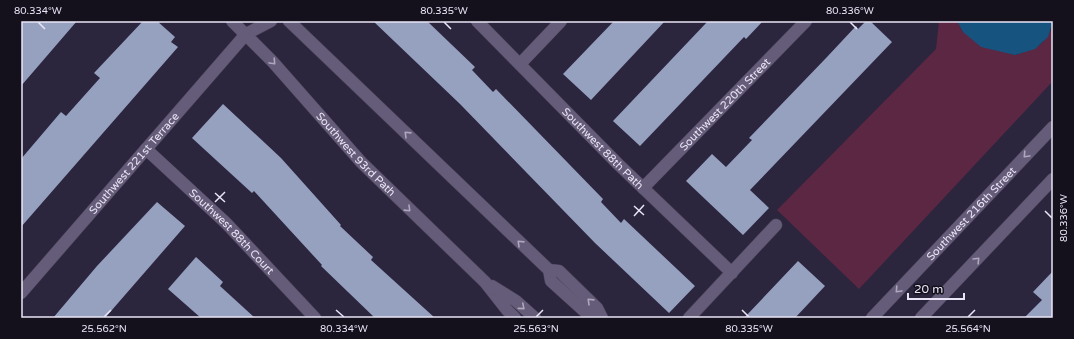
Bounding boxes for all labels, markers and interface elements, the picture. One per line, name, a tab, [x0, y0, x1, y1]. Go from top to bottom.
text: 80.334°W	[14, 5, 62, 17]
text: 80.335°W	[420, 5, 468, 17]
text: 80.336°W	[826, 5, 874, 17]
street label: Southwest 220th Street	[677, 55, 773, 153]
one-way arrow	[268, 57, 275, 65]
street label: Southwest 88th Path	[559, 105, 646, 192]
street label: Southwest 221st Terrace	[86, 110, 181, 217]
street label: Southwest 93rd Path	[314, 110, 398, 199]
one-way arrow	[404, 132, 412, 139]
one-way arrow	[1023, 150, 1031, 158]
street label: Southwest 216th Street	[924, 164, 1018, 263]
street label: Southwest 88th Court	[187, 186, 277, 277]
text: 80.336°W	[1058, 194, 1070, 242]
one-way arrow	[403, 204, 411, 212]
one-way arrow	[517, 240, 525, 248]
one-way arrow	[972, 257, 980, 265]
scale bar	[908, 275, 964, 301]
text: 20 m	[914, 282, 943, 296]
one-way arrow	[895, 285, 903, 293]
one-way arrow	[587, 298, 595, 306]
one-way arrow	[517, 302, 525, 309]
text: 25.562°N	[81, 323, 127, 335]
text: 80.334°W	[320, 323, 368, 335]
text: 25.563°N	[513, 323, 559, 335]
text: 80.335°W	[725, 323, 773, 335]
text: 25.564°N	[945, 323, 991, 335]

